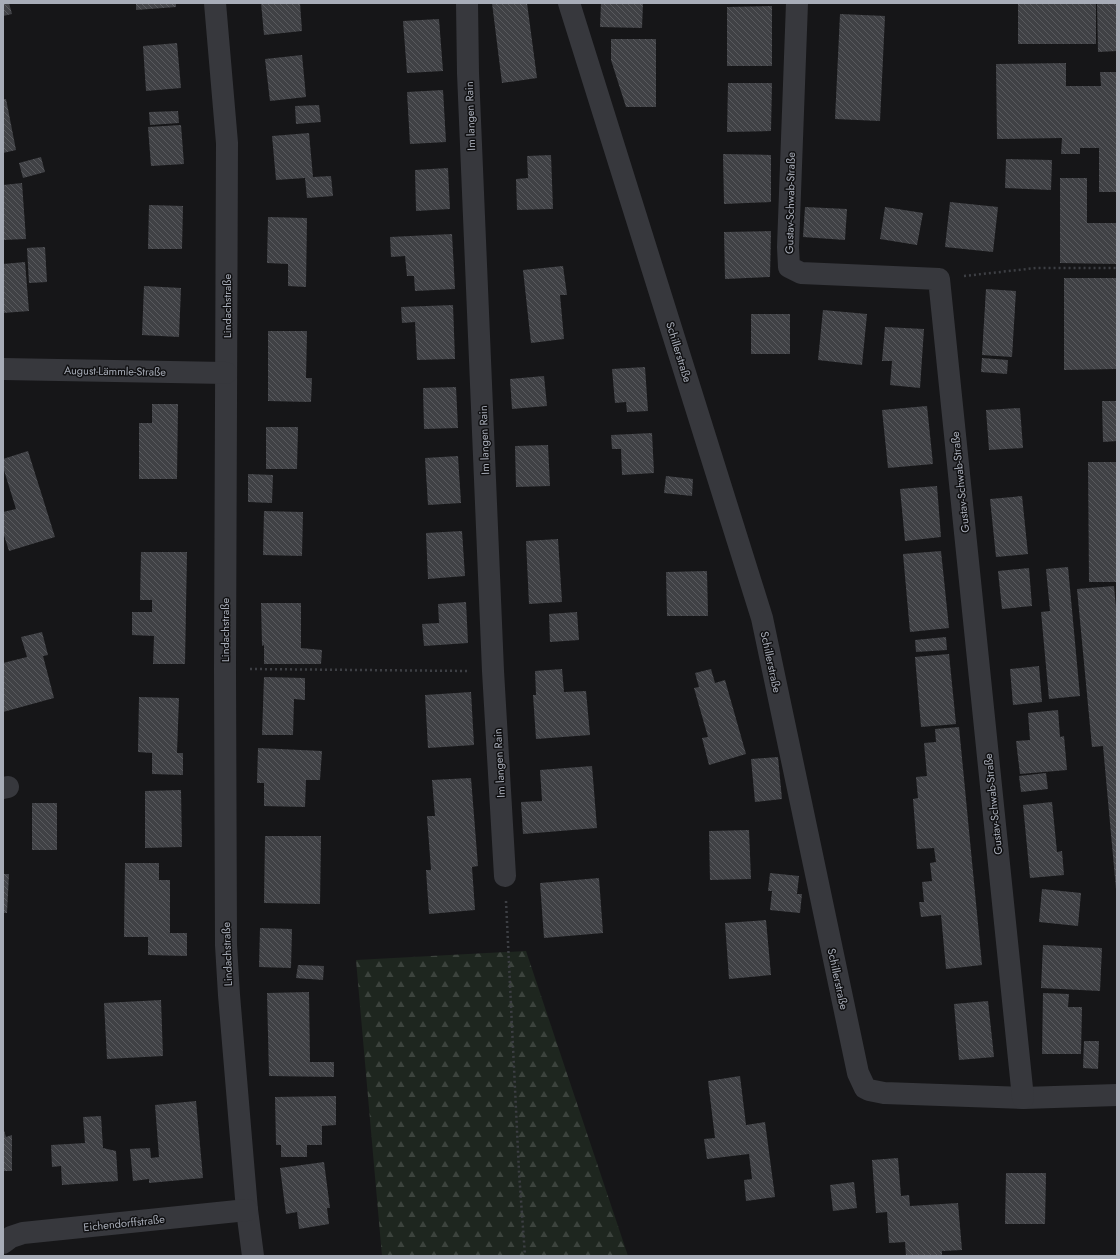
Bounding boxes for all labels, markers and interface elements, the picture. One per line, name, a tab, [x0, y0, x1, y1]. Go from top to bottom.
street label: Im langen Rain	[461, 81, 479, 151]
street label: Gustav-Schwab-Straße	[781, 152, 799, 254]
street label: Lindachstraße	[219, 274, 235, 338]
street label: Schillerstraße	[662, 320, 696, 385]
street label: August-Lämmle-Straße	[64, 362, 166, 380]
street label: Im langen Rain	[475, 405, 493, 475]
street label: Gustav-Schwab-Straße	[947, 430, 973, 533]
street label: Lindachstraße	[217, 598, 233, 662]
street label: Schillerstraße	[757, 630, 785, 695]
street label: Im langen Rain	[489, 728, 509, 798]
street label: Gustav-Schwab-Straße	[980, 752, 1006, 855]
street label: Lindachstraße	[218, 921, 236, 986]
street label: Schillerstraße	[824, 947, 852, 1012]
street label: Eichendorffstraße	[83, 1211, 166, 1235]

